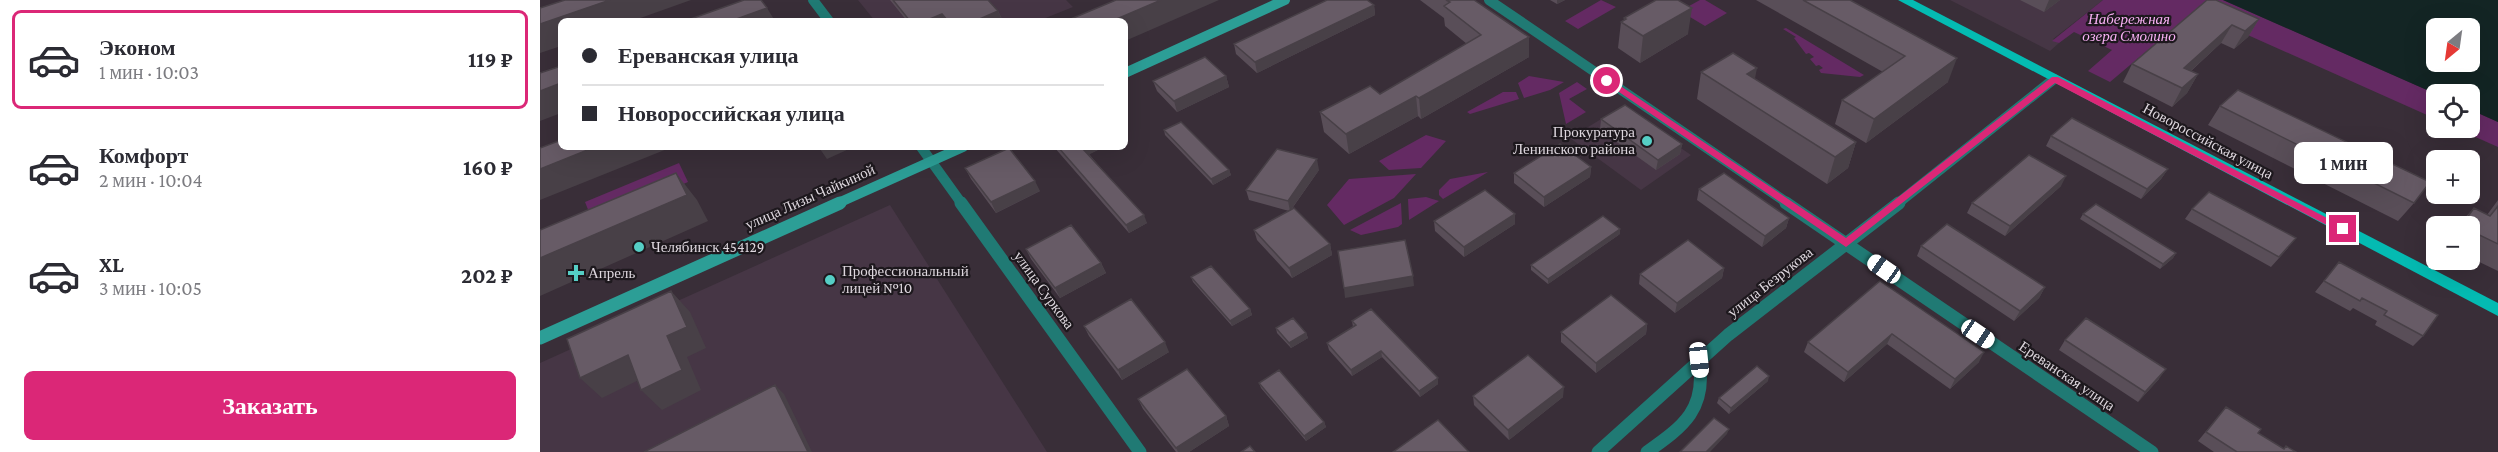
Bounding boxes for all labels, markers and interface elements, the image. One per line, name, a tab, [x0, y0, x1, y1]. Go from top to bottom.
park label: Набережная озера Смолино	[2082, 11, 2176, 44]
north arrow	[2426, 18, 2480, 72]
map controls	[2426, 18, 2480, 270]
icon: car	[27, 33, 81, 87]
text: Эконом	[99, 35, 176, 60]
text: Ереванская улица	[618, 43, 799, 68]
text: 119 ₽	[468, 47, 513, 72]
text: 1 мин · 10:03	[99, 61, 199, 83]
route start	[1593, 67, 1620, 94]
button: locate	[2426, 84, 2480, 138]
street label: Новороссийская улица	[2140, 100, 2276, 182]
text: Новороссийская улица	[618, 101, 845, 126]
place label: Прокуратура Ленинского района	[1513, 124, 1635, 157]
marker: Прокуратура Ленинского района	[1640, 134, 1654, 148]
icon: car	[27, 141, 81, 195]
callout: 1 мин	[2294, 142, 2392, 184]
text: Комфорт	[99, 143, 188, 168]
button: +	[2426, 150, 2480, 204]
text: 1 мин	[2320, 152, 2368, 174]
text: 160 ₽	[463, 155, 513, 180]
street label: улица Лизы Чайкиной	[743, 161, 877, 233]
text: 2 мин · 10:04	[99, 169, 203, 191]
route end	[2329, 215, 2356, 242]
button: −	[2426, 216, 2480, 270]
place label: Челябинск 454129	[651, 239, 764, 255]
marker: Челябинск 454129	[632, 240, 646, 254]
street label: улица Безрукова	[1724, 244, 1816, 320]
street label: улица Суркова	[1010, 248, 1078, 332]
icon: car	[27, 249, 81, 303]
car	[1864, 251, 1904, 287]
text: XL	[99, 252, 124, 277]
text: 202 ₽	[461, 263, 513, 288]
place label: Профессиональный лицей №10	[842, 263, 969, 296]
place label: Апрель	[588, 265, 636, 281]
marker: Апрель	[569, 266, 583, 280]
marker: Профессиональный лицей №10	[823, 273, 837, 287]
text: 3 мин · 10:05	[99, 277, 202, 299]
car	[1958, 316, 1998, 352]
street label: Ереванская улица	[2016, 338, 2118, 414]
car	[1688, 341, 1710, 379]
button: Заказать	[24, 371, 516, 440]

